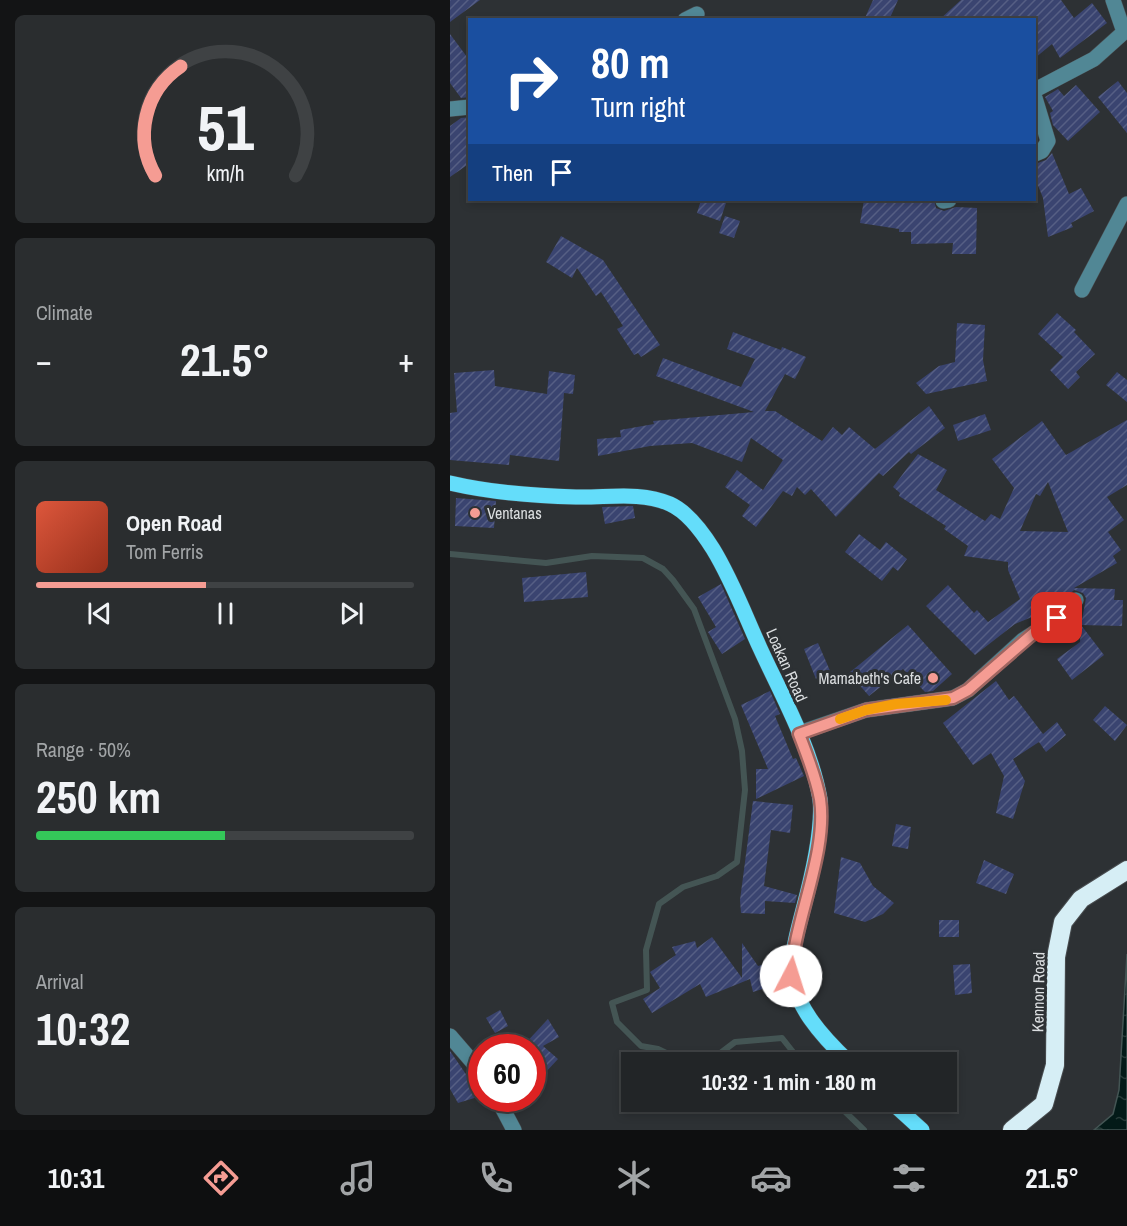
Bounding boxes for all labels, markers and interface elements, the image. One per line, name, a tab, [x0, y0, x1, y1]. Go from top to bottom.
text: 80 m	[591, 35, 670, 91]
icon: right	[492, 42, 570, 120]
text: 51	[197, 85, 254, 169]
text: Turn right	[591, 89, 685, 125]
icon: arrive	[545, 156, 578, 189]
text: Then	[492, 158, 533, 188]
text: km/h	[206, 159, 244, 188]
text: Climate	[36, 299, 93, 326]
text: 21.5°	[180, 329, 270, 390]
text: −	[36, 338, 52, 382]
text: +	[398, 338, 414, 382]
place label: Ventanas	[487, 502, 542, 524]
marker: Ventanas	[468, 506, 482, 520]
text: Open Road	[126, 508, 222, 538]
text: Tom Ferris	[126, 538, 204, 565]
pin	[1031, 592, 1082, 643]
icon: previous	[83, 597, 116, 630]
icon: pause	[209, 597, 242, 630]
icon: next	[335, 597, 368, 630]
icon: arrive	[1040, 601, 1073, 634]
street label: Loakan Road	[761, 625, 813, 705]
place label: Mamabeth's Cafe	[819, 667, 921, 689]
marker: Mamabeth's Cafe	[926, 671, 940, 685]
text: Range · 50%	[36, 736, 131, 763]
text: 250 km	[36, 766, 161, 827]
position arrow	[759, 944, 823, 1008]
street label: Kennon Road	[1026, 952, 1050, 1032]
text: Arrival	[36, 968, 83, 995]
text: 10:32	[36, 998, 130, 1059]
speed limit sign: 60	[468, 1034, 546, 1112]
text: 10:32 · 1 min · 180 m	[702, 1067, 876, 1097]
icon: directions	[200, 1157, 242, 1199]
icon: music	[337, 1157, 379, 1199]
icon: phone	[475, 1157, 517, 1199]
icon: climate	[613, 1157, 655, 1199]
icon: car	[750, 1157, 792, 1199]
icon: filters	[888, 1157, 930, 1199]
text: 10:31	[48, 1160, 104, 1196]
text: 21.5°	[1025, 1160, 1079, 1196]

